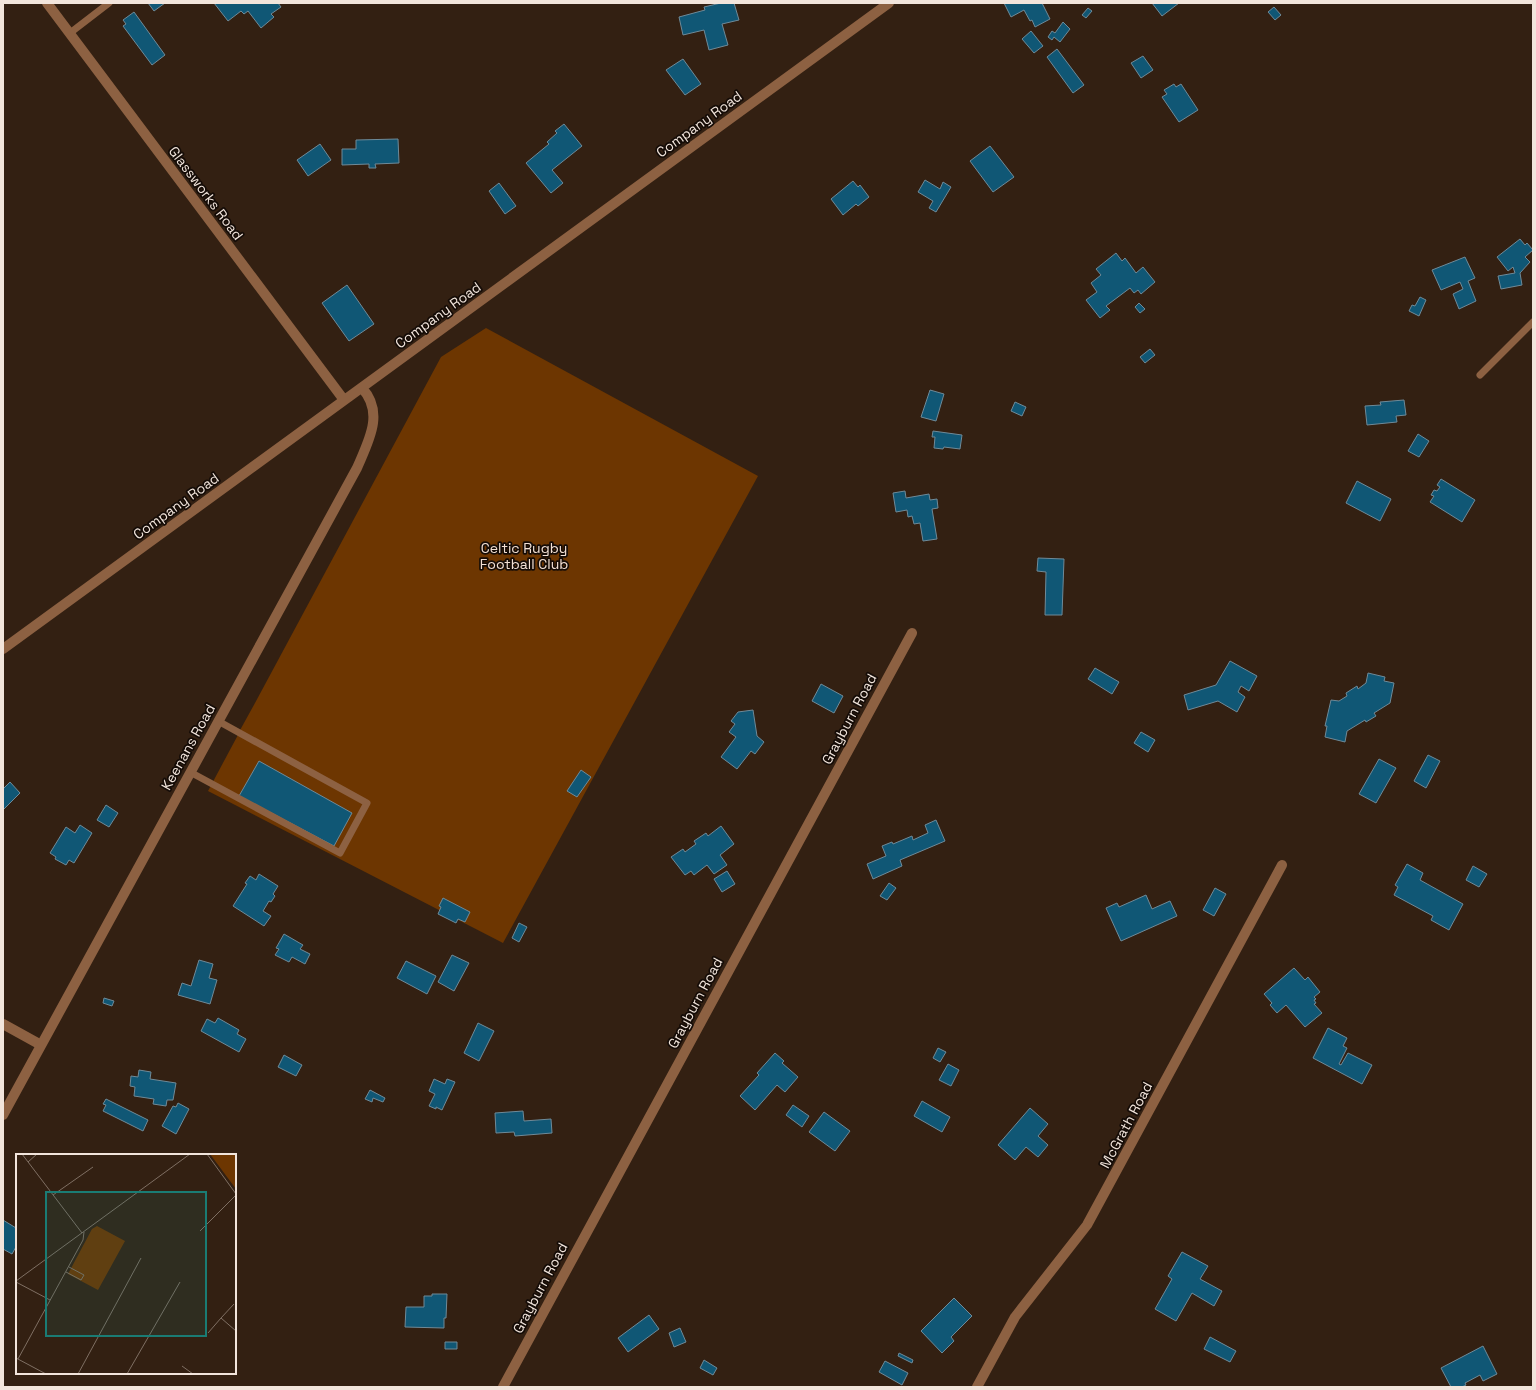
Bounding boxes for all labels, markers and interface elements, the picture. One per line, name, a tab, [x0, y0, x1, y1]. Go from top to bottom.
street label: Company Road	[653, 87, 745, 161]
street label: Glassworks Road	[165, 142, 247, 244]
street label: Company Road	[392, 278, 484, 352]
street label: Company Road	[130, 469, 222, 543]
park label: Celtic Rugby Football Club	[480, 539, 568, 573]
street label: Grayburn Road	[818, 671, 880, 767]
street label: Keenans Road	[157, 701, 219, 793]
street label: Grayburn Road	[664, 955, 726, 1051]
street label: McGrath Road	[1096, 1079, 1156, 1171]
inset map	[16, 1154, 236, 1374]
street label: Grayburn Road	[509, 1240, 571, 1336]

